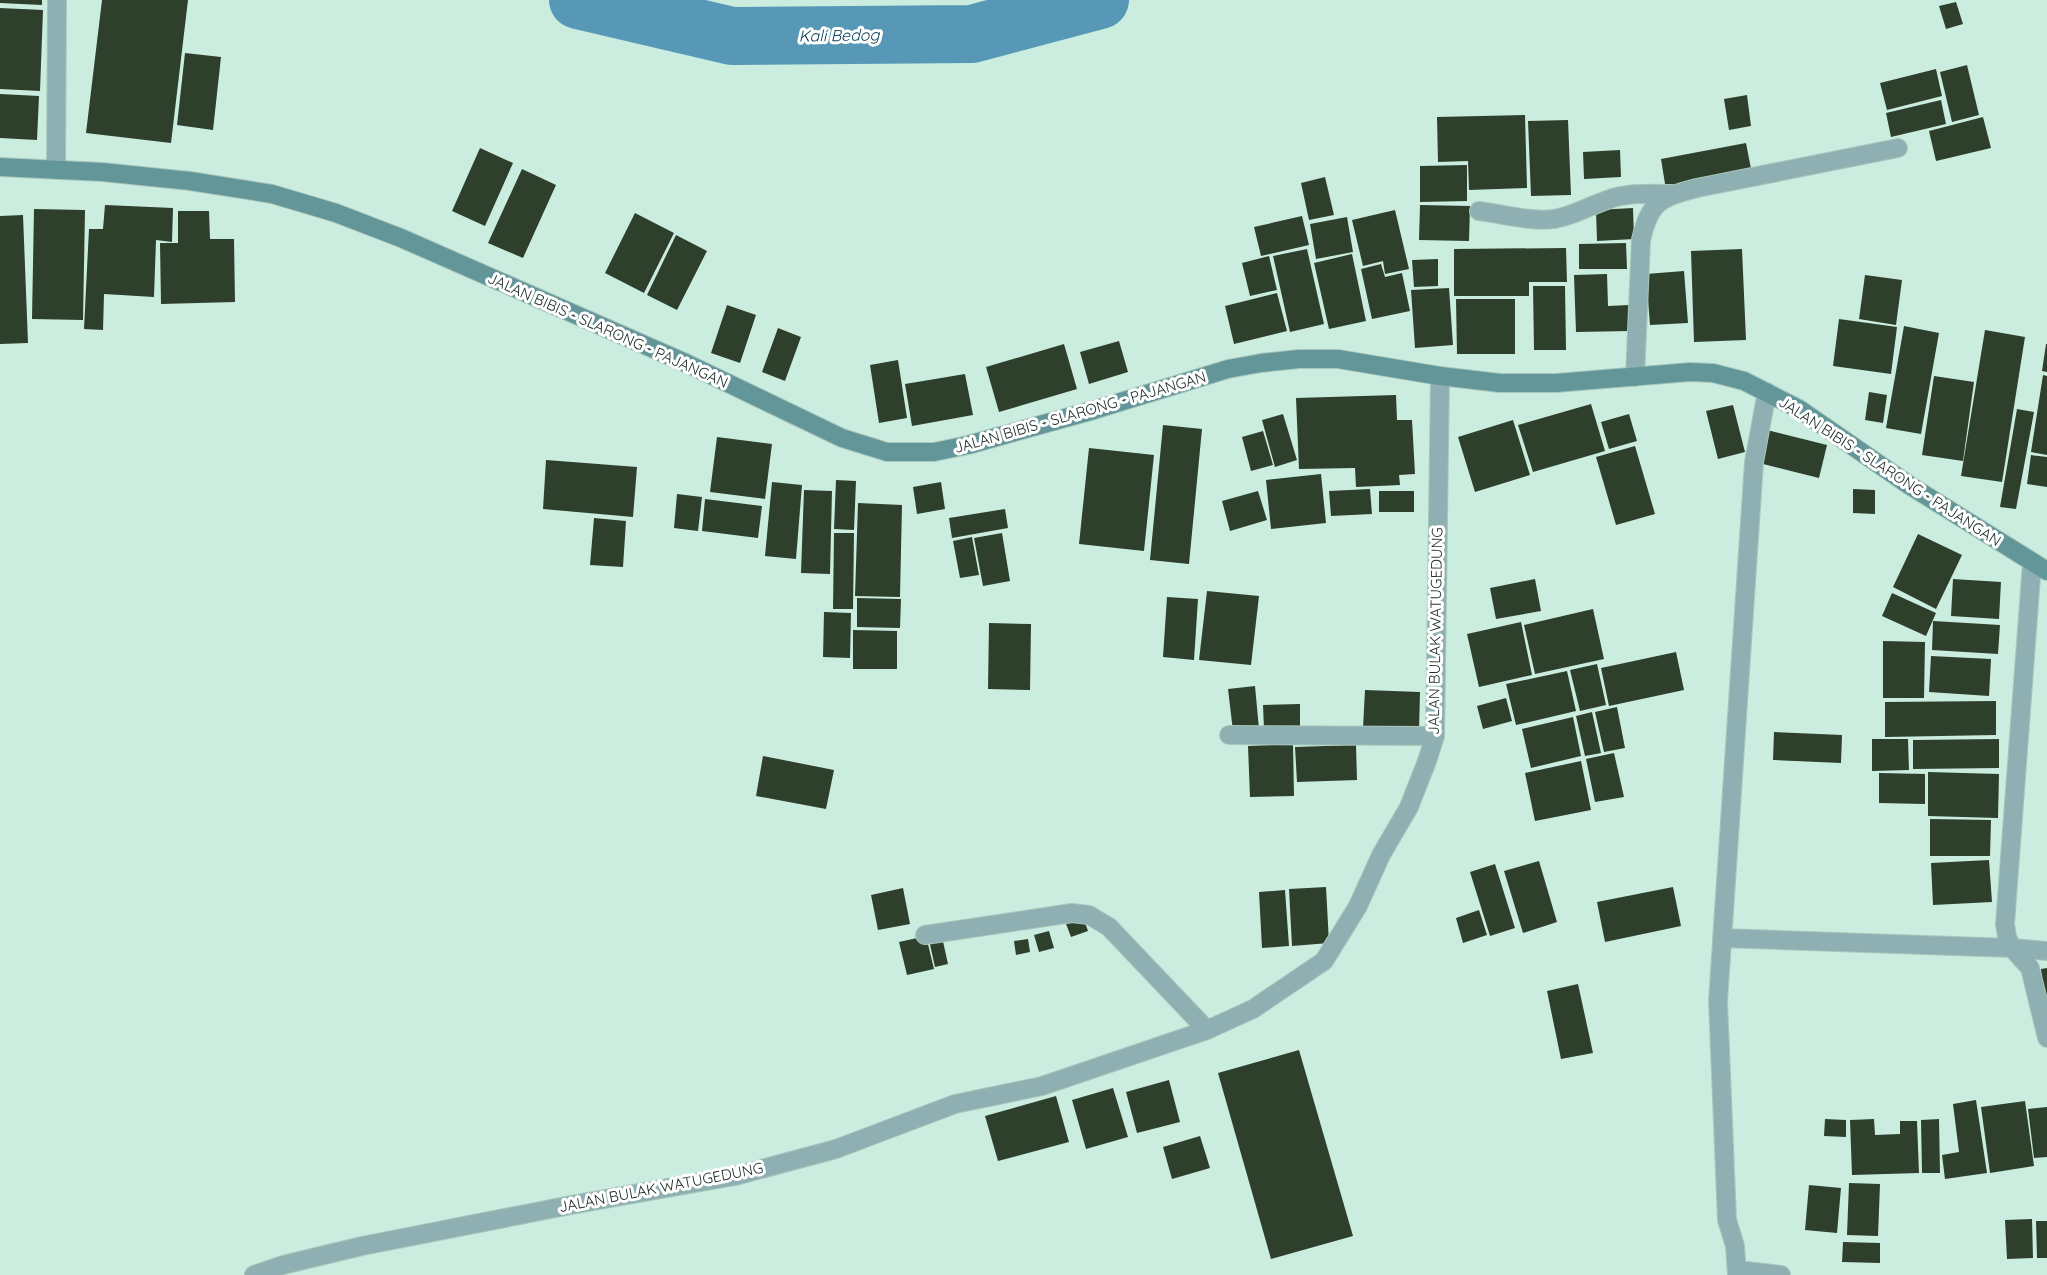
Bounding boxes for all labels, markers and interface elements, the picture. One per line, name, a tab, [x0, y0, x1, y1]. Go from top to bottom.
water label: Kali Bedog	[798, 24, 881, 46]
street label: JALAN BIBIS - SLARONG - PAJANGAN	[485, 268, 731, 392]
street label: JALAN BIBIS - SLARONG - PAJANGAN	[952, 367, 1208, 457]
street label: JALAN BIBIS - SLARONG - PAJANGAN	[1775, 392, 2005, 550]
street label: JALAN BULAK WATUGEDUNG	[1424, 527, 1446, 735]
street label: JALAN BULAK WATUGEDUNG	[557, 1158, 765, 1216]

